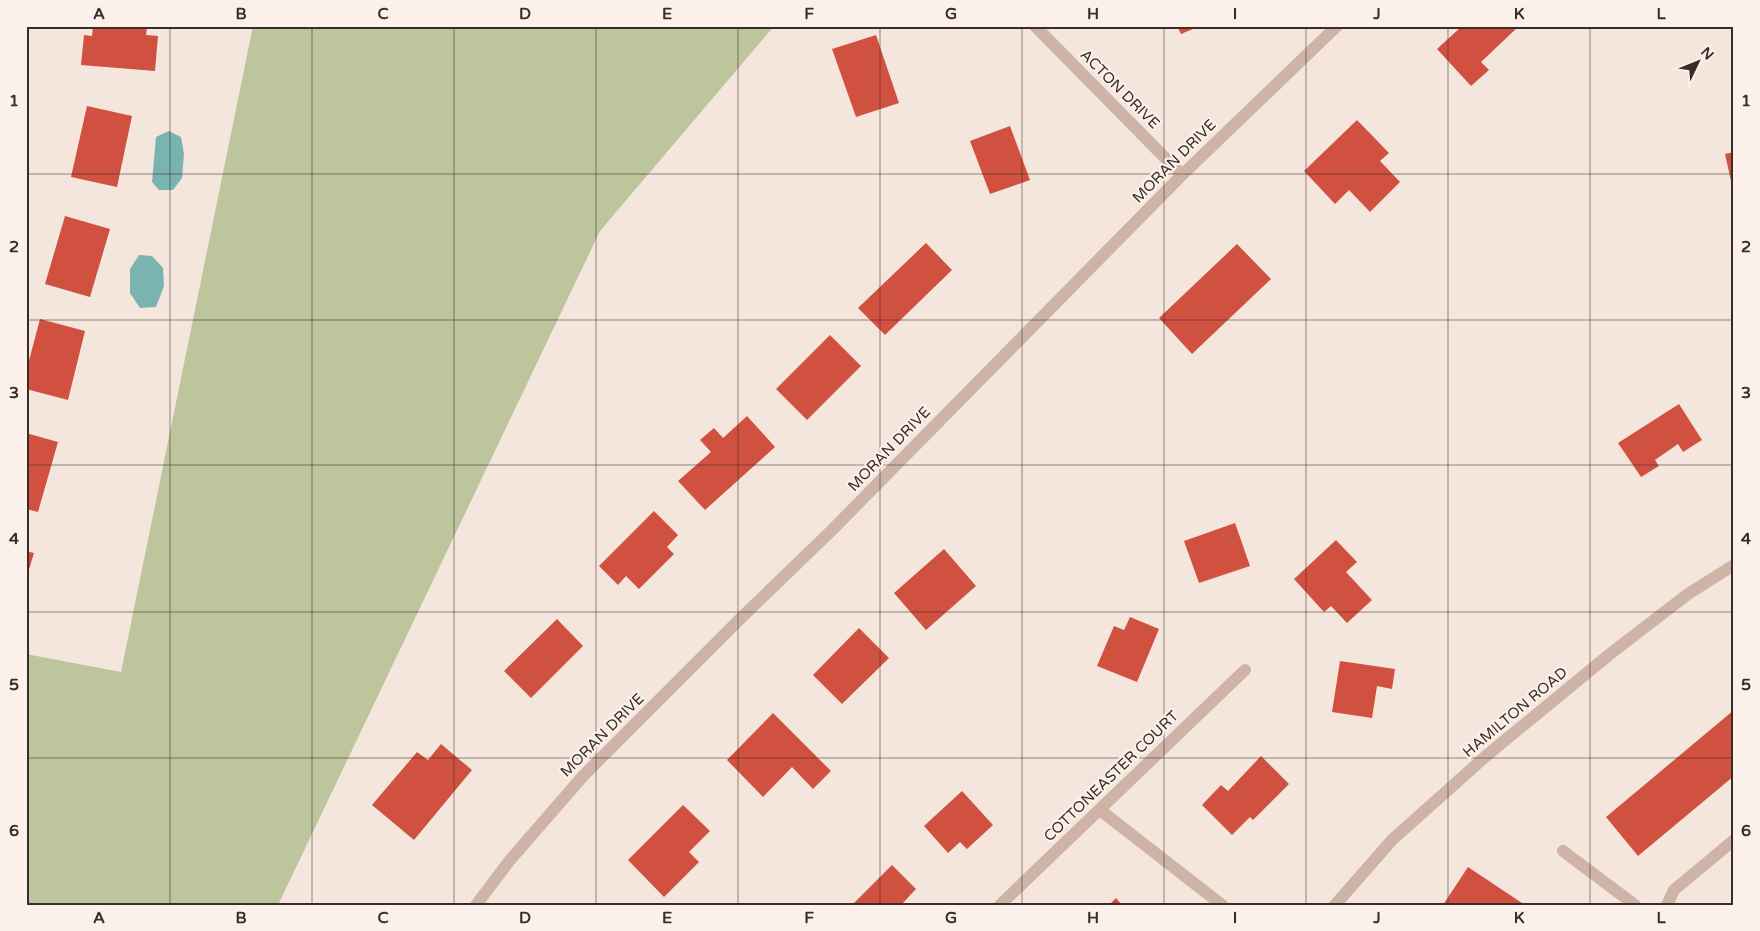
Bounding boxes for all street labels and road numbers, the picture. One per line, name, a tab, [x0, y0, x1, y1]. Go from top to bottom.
street label: ACTON DRIVE	[1077, 46, 1163, 132]
street label: MORAN DRIVE	[1129, 116, 1219, 206]
street label: MORAN DRIVE	[844, 403, 934, 495]
street label: HAMILTON ROAD	[1459, 663, 1571, 761]
street label: MORAN DRIVE	[557, 690, 647, 780]
street label: COTTONEASTER COURT	[1040, 707, 1182, 845]

